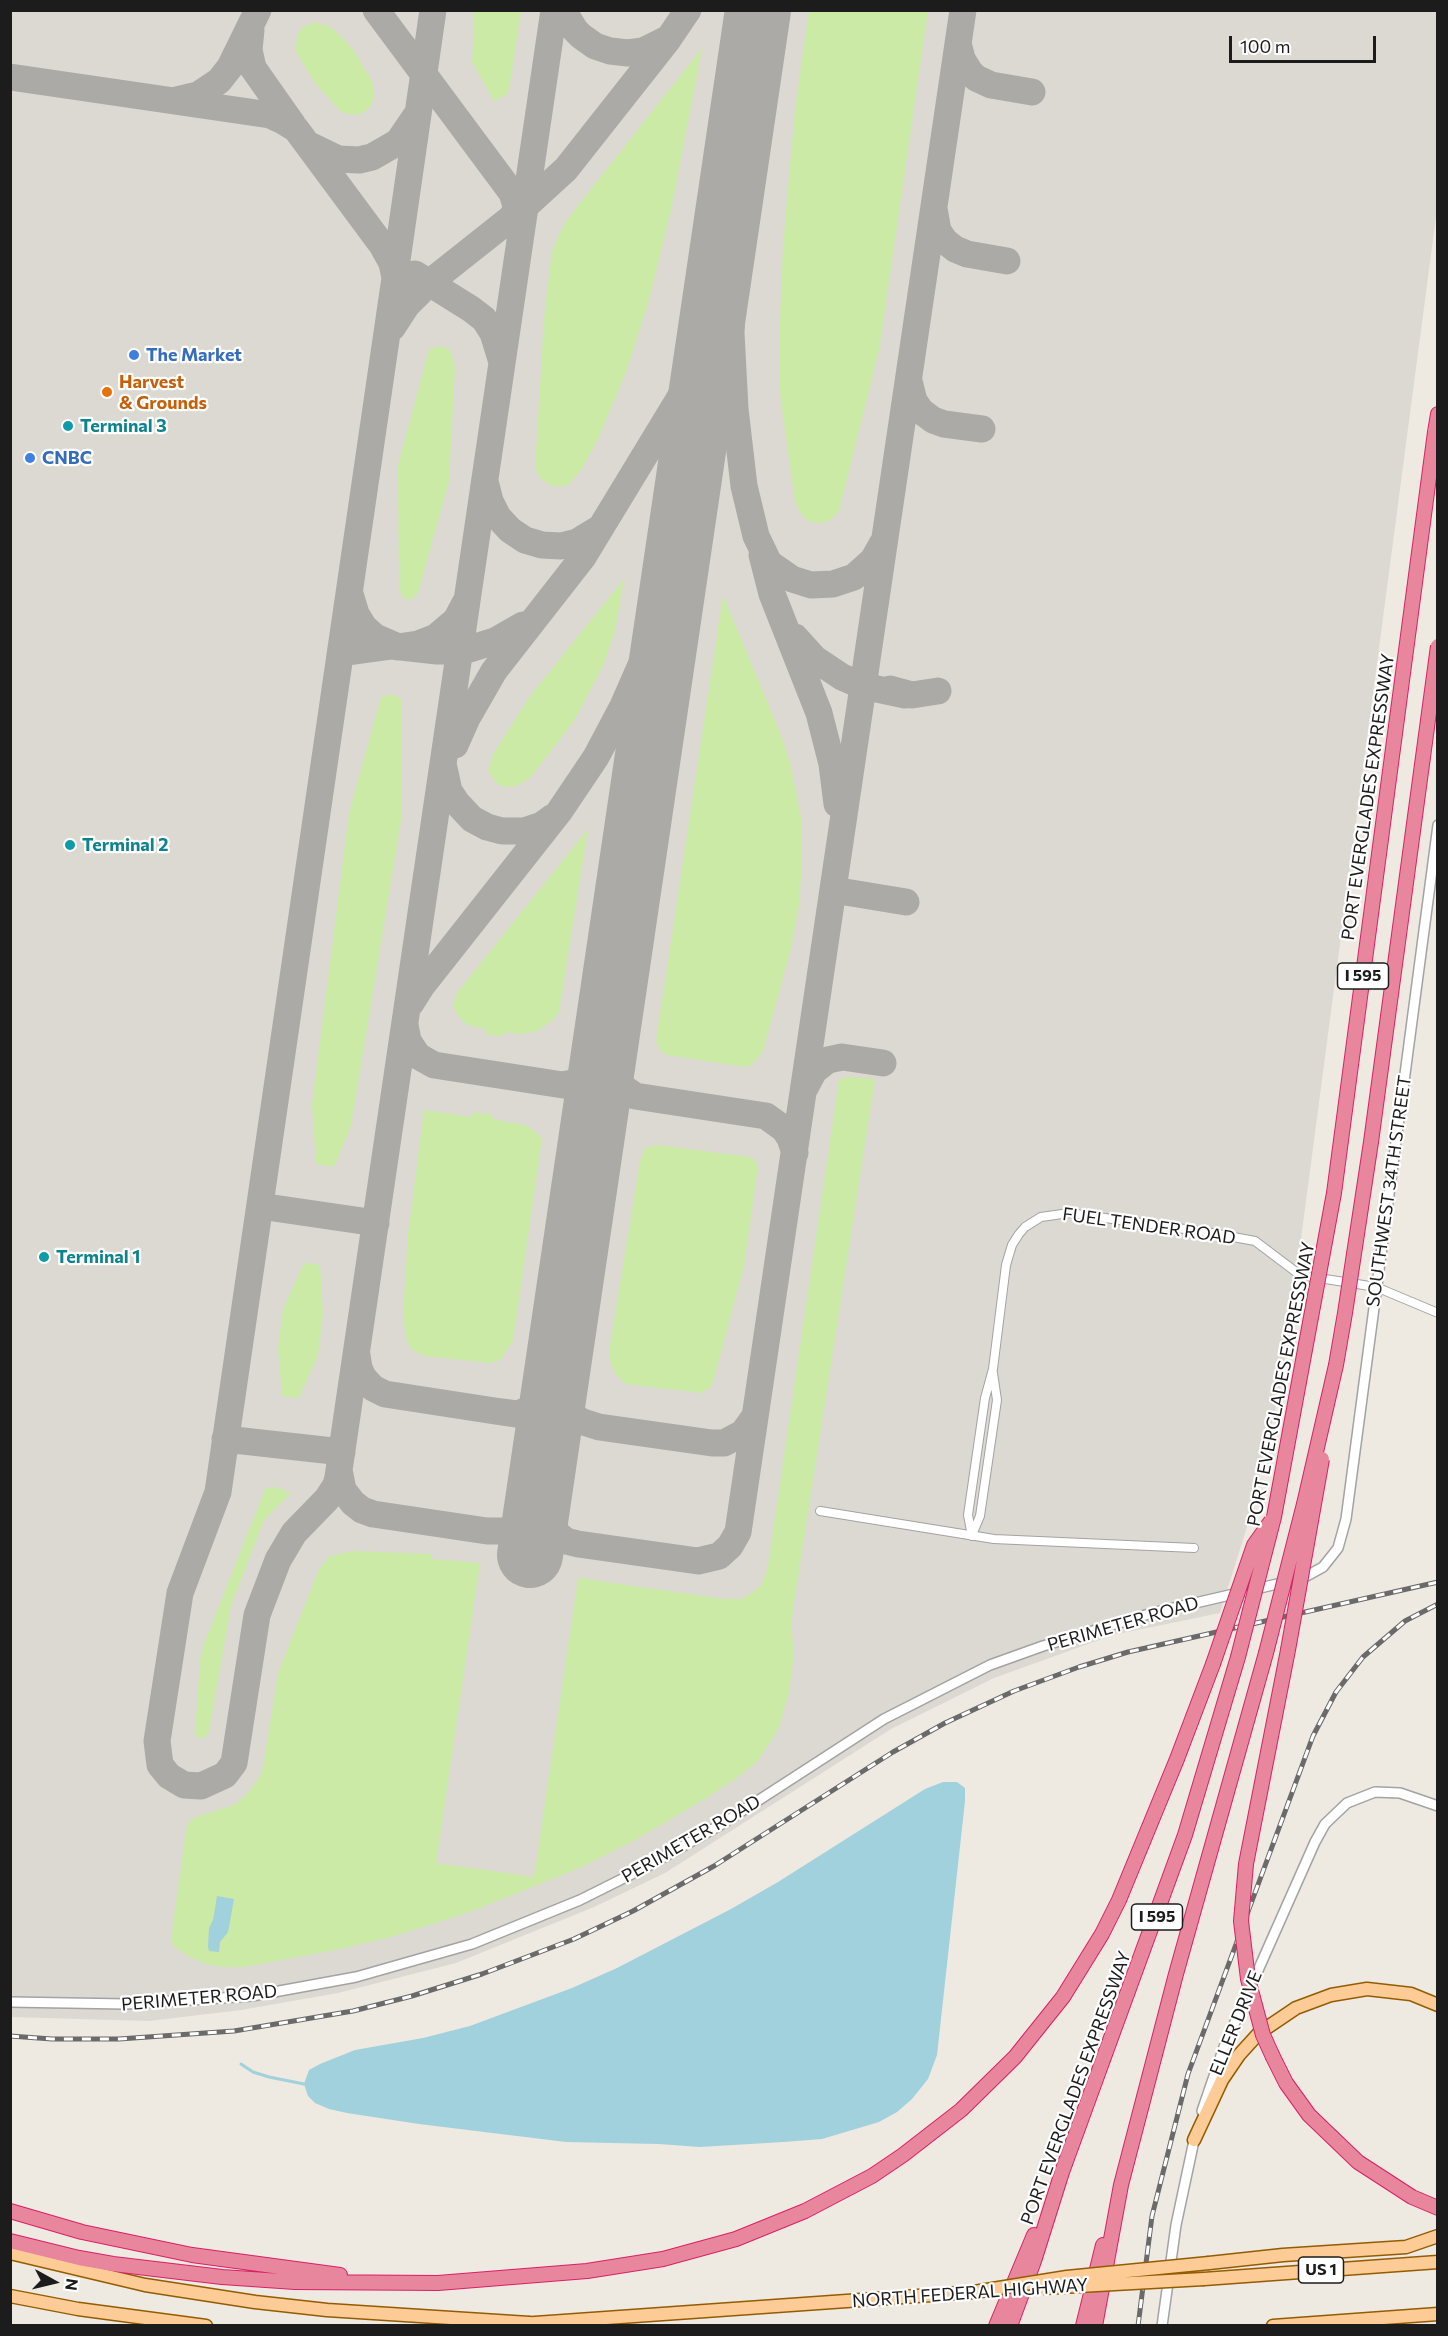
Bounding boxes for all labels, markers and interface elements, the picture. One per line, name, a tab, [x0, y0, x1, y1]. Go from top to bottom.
scale bar	[1232, 24, 1379, 62]
text: 100 m	[1240, 35, 1290, 57]
place label: The Market	[146, 344, 242, 366]
marker: The Market	[127, 348, 141, 362]
place label: Harvest & Grounds	[119, 371, 207, 413]
marker: Harvest & Grounds	[100, 385, 114, 399]
place label: Terminal 3	[80, 415, 167, 437]
marker: Terminal 3	[61, 419, 75, 433]
place label: CNBC	[42, 447, 92, 469]
marker: CNBC	[23, 451, 37, 465]
street label: PORT EVERGLADES EXPRESSWAY	[1337, 652, 1399, 942]
place label: Terminal 2	[82, 834, 168, 856]
marker: Terminal 2	[63, 838, 77, 852]
road number: I 595	[1338, 963, 1388, 989]
street label: SOUTHWEST 34TH STREET	[1362, 1074, 1416, 1308]
street label: FUEL TENDER ROAD	[1061, 1203, 1237, 1249]
street label: PORT EVERGLADES EXPRESSWAY	[1243, 1240, 1319, 1528]
place label: Terminal 1	[56, 1246, 140, 1268]
marker: Terminal 1	[37, 1250, 51, 1264]
street label: PERIMETER ROAD	[1045, 1592, 1201, 1656]
street label: PERIMETER ROAD	[618, 1791, 764, 1887]
road number: I 595	[1132, 1904, 1182, 1930]
street label: PORT EVERGLADES EXPRESSWAY	[1016, 1948, 1136, 2228]
street label: ELLER DRIVE	[1205, 1968, 1267, 2078]
street label: PERIMETER ROAD	[120, 1980, 278, 2016]
north arrow	[24, 2252, 84, 2312]
road number: US 1	[1298, 2257, 1344, 2283]
street label: NORTH FEDERAL HIGHWAY	[851, 2274, 1089, 2312]
text: N	[62, 2277, 83, 2292]

